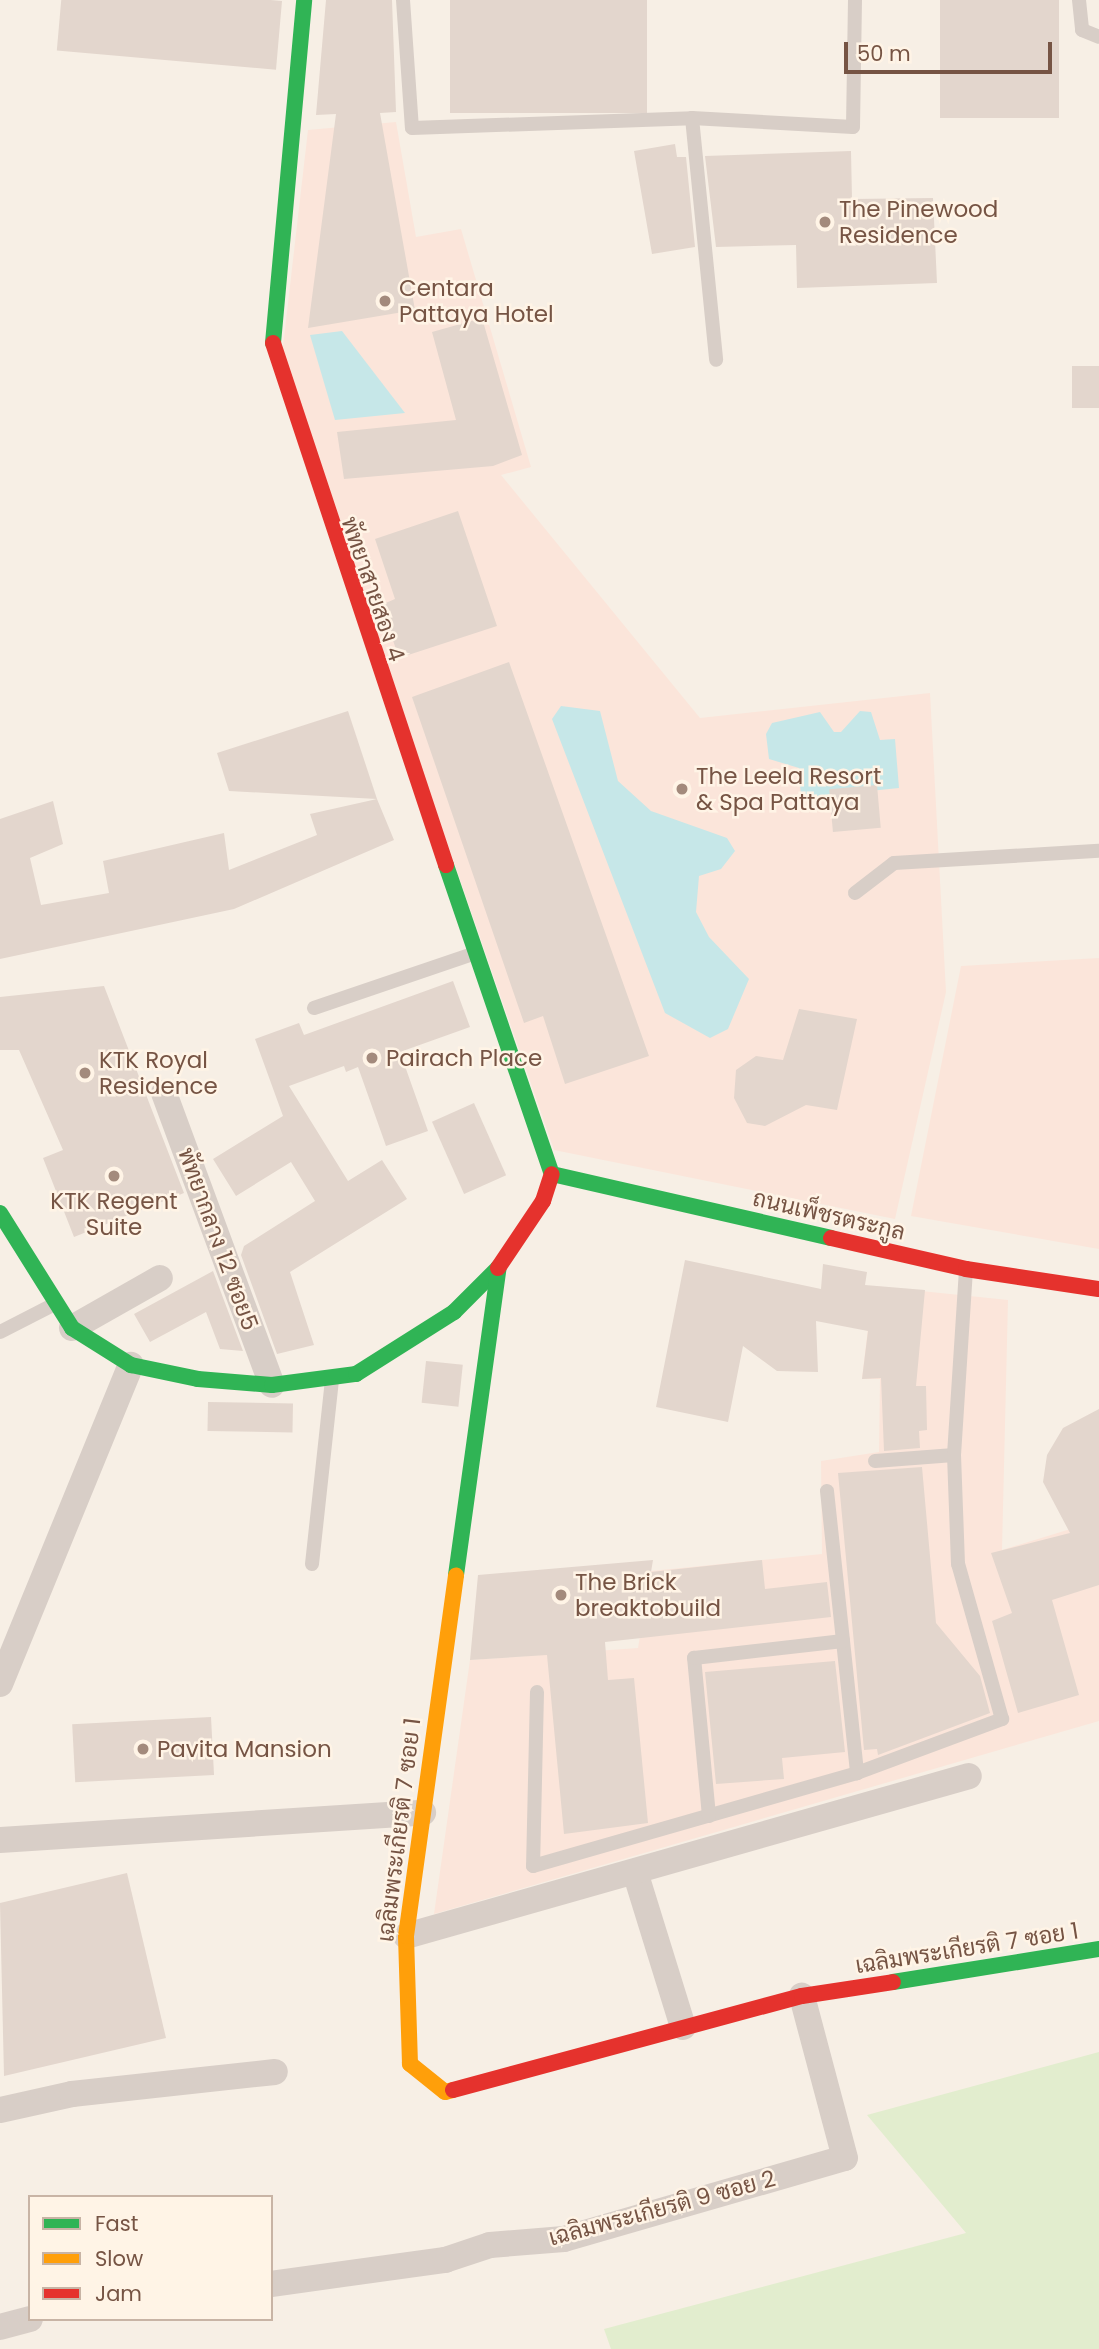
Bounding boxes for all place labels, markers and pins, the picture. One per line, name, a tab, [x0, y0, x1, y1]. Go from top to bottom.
place label: The Pinewood Residence	[839, 195, 998, 249]
marker: The Pinewood Residence	[817, 214, 833, 230]
place label: Centara Pattaya Hotel	[399, 274, 554, 328]
marker: Centara Pattaya Hotel	[377, 293, 393, 309]
place label: The Leela Resort & Spa Pattaya	[696, 762, 881, 816]
marker: The Leela Resort & Spa Pattaya	[674, 781, 690, 797]
place label: Pairach Place	[386, 1044, 542, 1072]
place label: KTK Royal Residence	[99, 1046, 218, 1100]
marker: Pairach Place	[364, 1050, 380, 1066]
marker: KTK Royal Residence	[77, 1065, 93, 1081]
marker: KTK Regent Suite	[106, 1168, 122, 1184]
place label: KTK Regent Suite	[50, 1187, 178, 1241]
place label: The Brick breaktobuild	[575, 1568, 721, 1622]
marker: The Brick breaktobuild	[553, 1587, 569, 1603]
place label: Pavita Mansion	[157, 1735, 332, 1763]
marker: Pavita Mansion	[135, 1741, 151, 1757]

